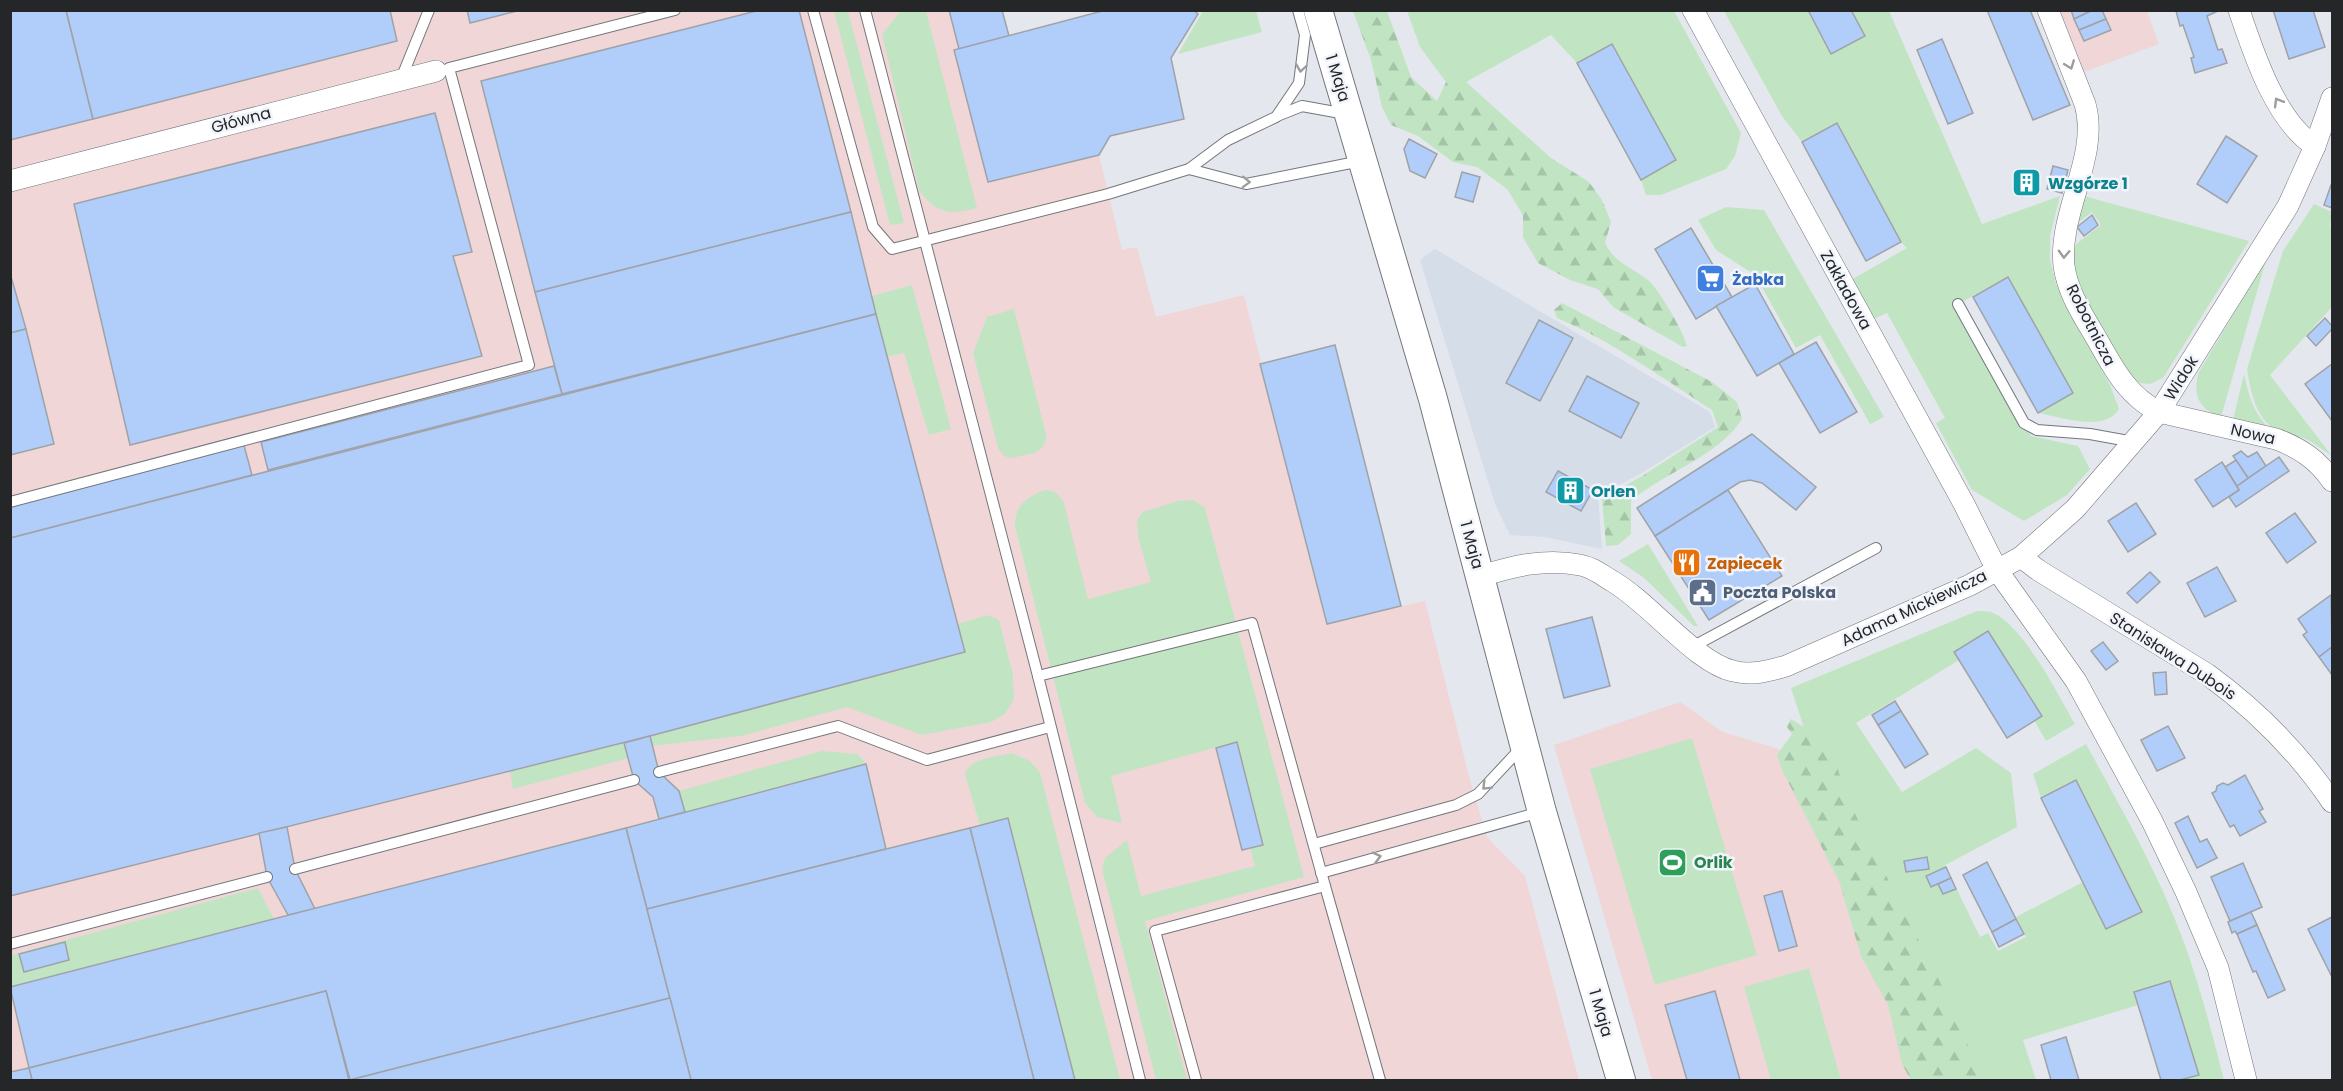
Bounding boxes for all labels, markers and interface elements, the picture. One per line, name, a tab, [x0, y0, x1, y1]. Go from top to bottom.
street label: 1 Maja	[1320, 51, 1356, 105]
one-way arrow	[2062, 59, 2075, 70]
one-way arrow	[1296, 63, 1308, 72]
one-way arrow	[2273, 98, 2285, 108]
street label: Główna	[209, 101, 273, 139]
building icon: Wzgórze 1	[2011, 167, 2043, 199]
place label: Wzgórze 1	[2048, 172, 2128, 195]
one-way arrow	[1241, 176, 1250, 188]
street label: Zakładowa	[1815, 246, 1877, 334]
one-way arrow	[2058, 250, 2071, 259]
supermarket icon: Żabka	[1695, 263, 1727, 295]
place label: Żabka	[1732, 268, 1784, 291]
street label: Robotnicza	[2061, 280, 2121, 370]
street label: Widok	[2158, 351, 2204, 405]
street label: Nowa	[2228, 418, 2278, 450]
building icon: Orlen	[1554, 475, 1586, 507]
place label: Orlen	[1591, 480, 1636, 503]
street label: 1 Maja	[1455, 518, 1489, 572]
restaurant icon: Zapiecek	[1670, 547, 1702, 579]
place label: Zapiecek	[1707, 552, 1782, 575]
street label: Adama Mickiewicza	[1837, 564, 1991, 652]
public building icon: Poczta Polska	[1686, 576, 1718, 608]
place label: Poczta Polska	[1723, 581, 1836, 604]
street label: Stanisława Dubois	[2105, 606, 2241, 706]
one-way arrow	[1482, 779, 1493, 790]
sports icon: Orlik	[1657, 846, 1689, 878]
place label: Orlik	[1694, 851, 1733, 874]
one-way arrow	[1371, 852, 1382, 864]
street label: 1 Maja	[1583, 986, 1619, 1040]

